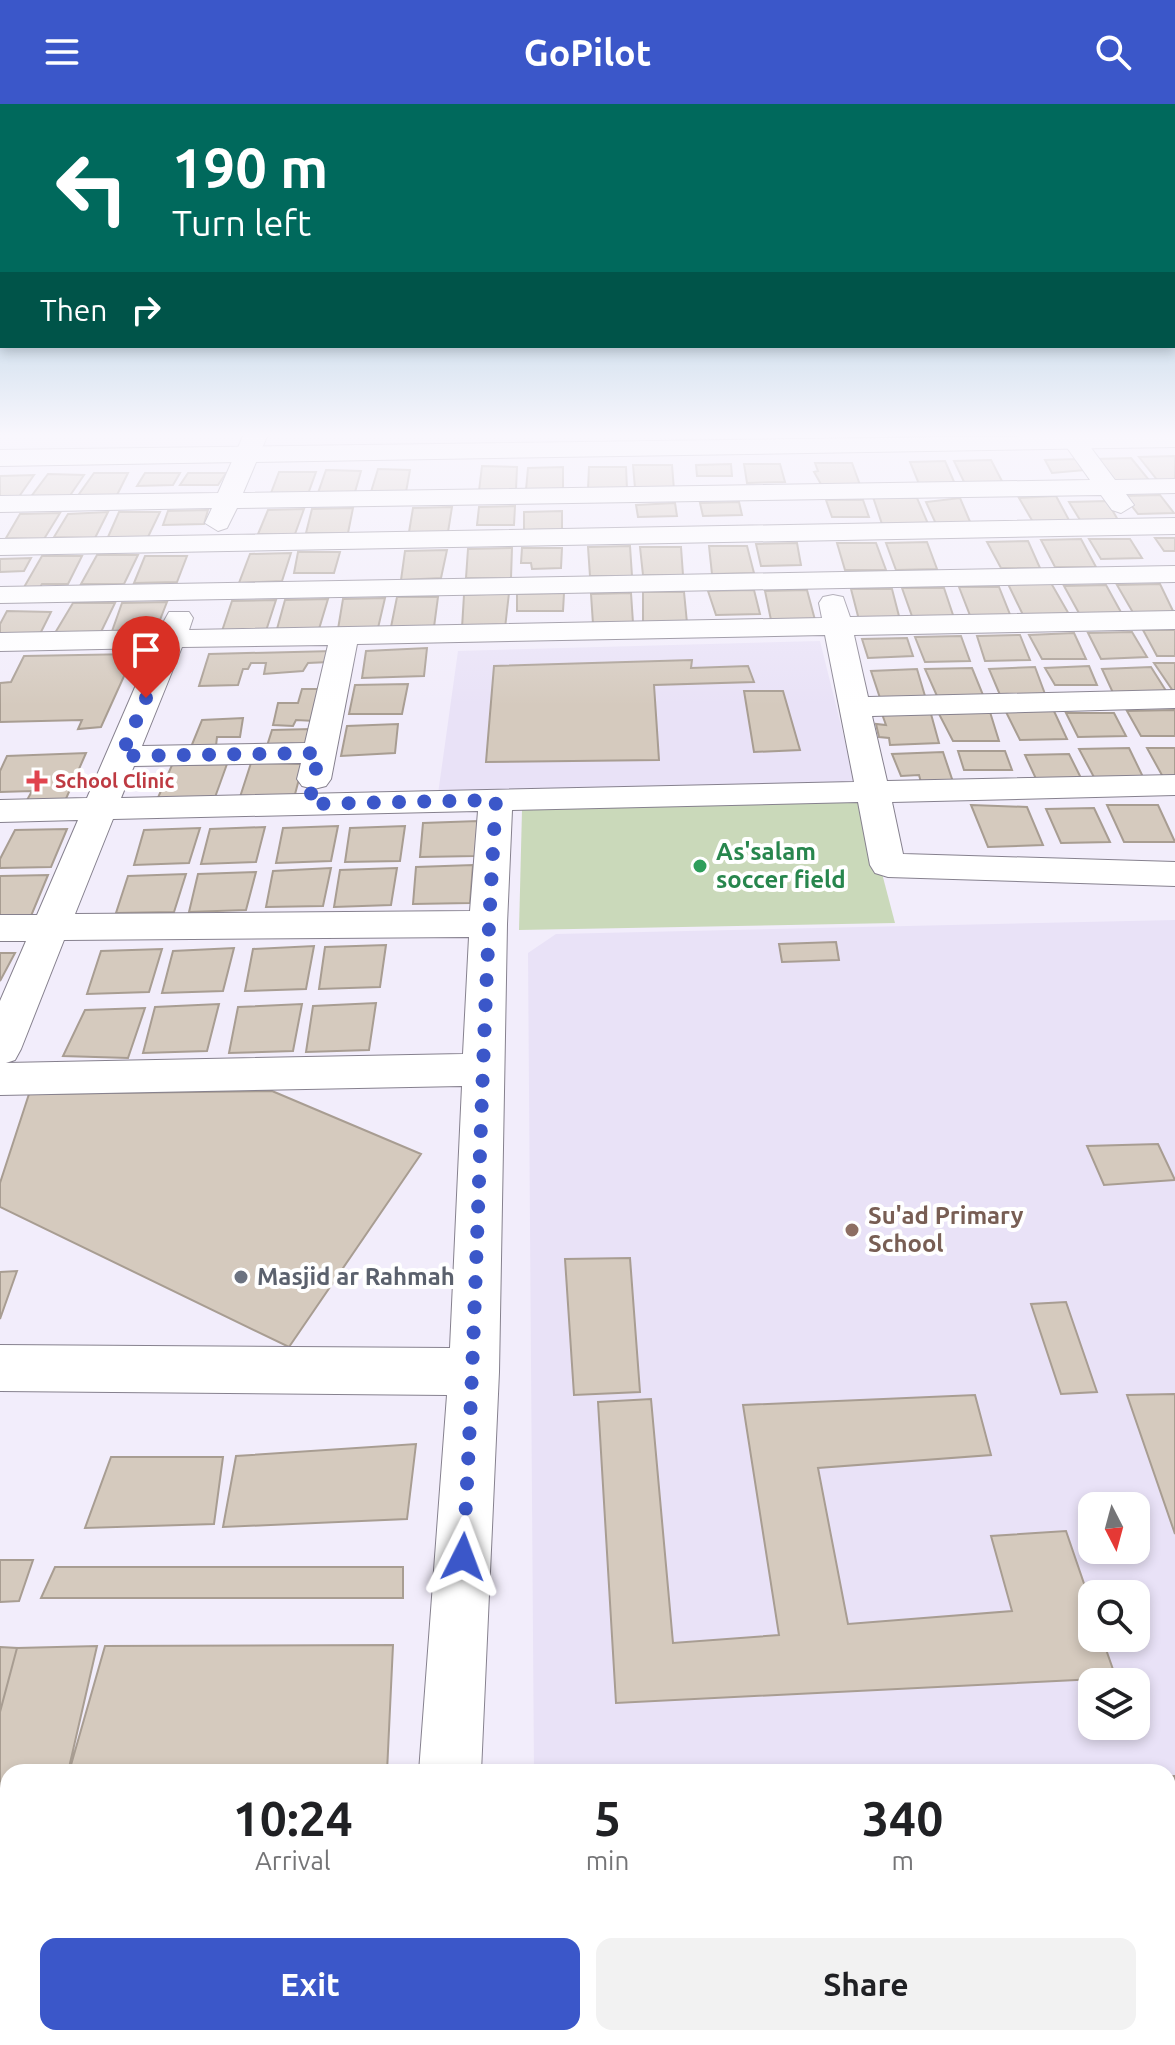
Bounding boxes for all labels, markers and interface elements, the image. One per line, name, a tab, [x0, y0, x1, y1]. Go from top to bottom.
icon: menu	[40, 30, 84, 74]
icon: search	[1091, 30, 1135, 74]
text: GoPilot	[524, 32, 651, 73]
icon: left	[40, 136, 144, 240]
text: 190 m	[172, 136, 328, 199]
text: Turn left	[172, 202, 311, 243]
icon: right	[124, 288, 168, 332]
text: Then	[40, 293, 108, 327]
pin	[112, 616, 180, 698]
icon: arrive	[124, 628, 168, 672]
place label: School Clinic	[55, 769, 174, 792]
marker: School Clinic	[26, 770, 48, 792]
place label: As'salam soccer field	[716, 838, 846, 893]
marker: As'salam soccer field	[691, 857, 709, 875]
place label: Su'ad Primary School	[868, 1202, 1024, 1257]
marker: Su'ad Primary School	[843, 1221, 861, 1239]
place label: Masjid ar Rahmah	[257, 1263, 455, 1290]
marker: Masjid ar Rahmah	[232, 1268, 250, 1286]
north arrow	[1078, 1492, 1150, 1564]
map controls	[1078, 1492, 1150, 1740]
position arrow	[421, 1515, 505, 1599]
button: search	[1078, 1580, 1150, 1652]
button: layers	[1078, 1668, 1150, 1740]
text: 10:24	[233, 1791, 353, 1845]
text: 5	[594, 1791, 621, 1845]
text: 340	[862, 1791, 943, 1845]
text: Arrival	[255, 1846, 331, 1875]
text: min	[586, 1846, 629, 1875]
text: m	[891, 1846, 914, 1875]
button: Exit	[40, 1938, 580, 2030]
button: Share	[596, 1938, 1136, 2030]

